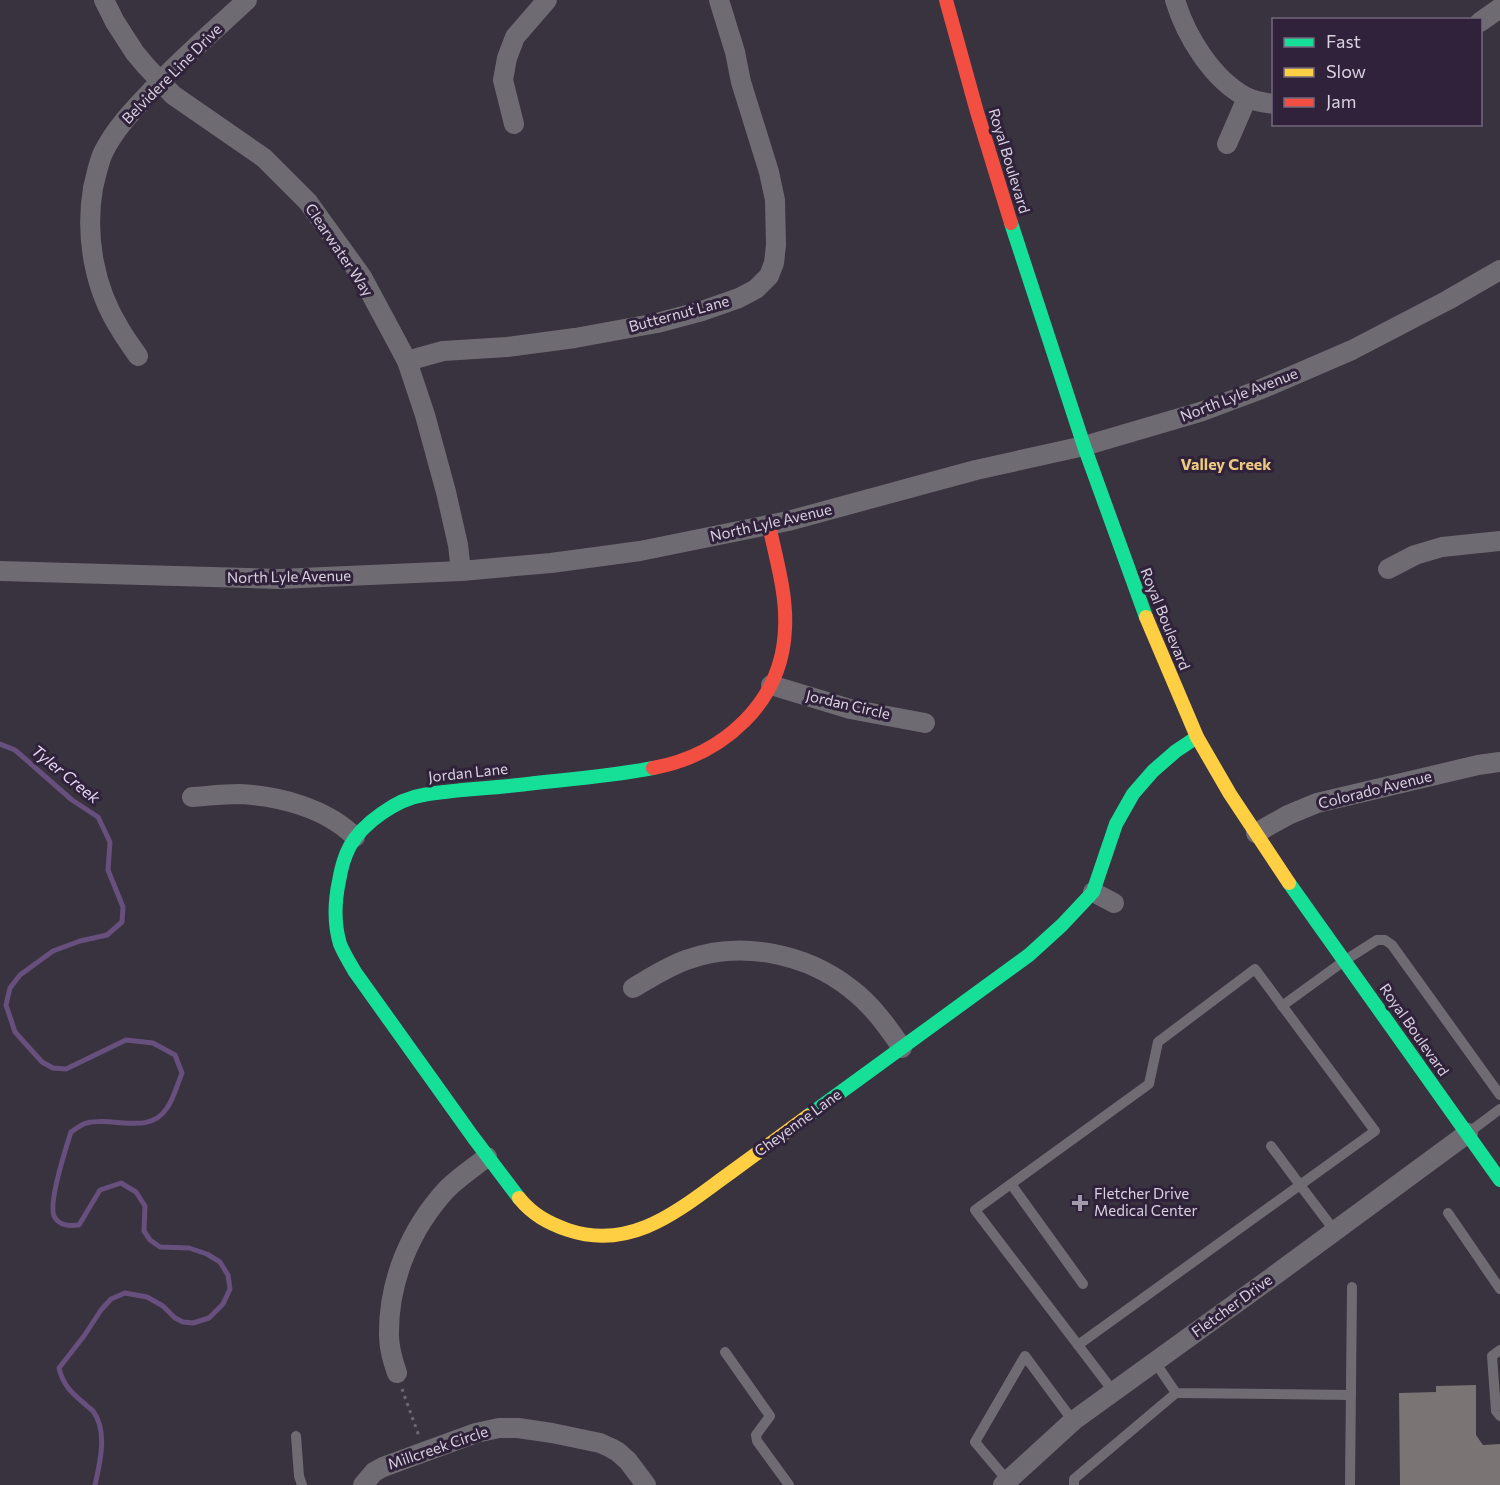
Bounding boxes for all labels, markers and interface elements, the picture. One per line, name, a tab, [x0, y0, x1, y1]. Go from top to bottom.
legend	[1272, 18, 1482, 126]
street label: Belvidere Line Drive	[118, 19, 225, 127]
text: Fast	[1326, 30, 1361, 52]
text: Slow	[1326, 60, 1366, 82]
text: Jam	[1326, 90, 1356, 112]
street label: Royal Boulevard	[985, 106, 1034, 215]
street label: Clearwater Way	[302, 200, 378, 300]
street label: Butternut Lane	[627, 291, 731, 335]
street label: North Lyle Avenue	[1177, 363, 1300, 425]
district label: Valley Creek	[1181, 454, 1272, 473]
street label: North Lyle Avenue	[708, 499, 833, 545]
street label: Royal Boulevard	[1137, 565, 1195, 672]
street label: North Lyle Avenue	[227, 566, 351, 586]
street label: Jordan Circle	[804, 686, 892, 722]
water label: Tyler Creek	[28, 740, 104, 807]
street label: Jordan Lane	[427, 759, 509, 785]
street label: Colorado Avenue	[1316, 766, 1433, 812]
street label: Royal Boulevard	[1376, 980, 1453, 1079]
street label: Cheyenne Lane	[750, 1085, 844, 1160]
place label: Fletcher Drive Medical Center	[1094, 1184, 1197, 1219]
marker: Fletcher Drive Medical Center	[1071, 1194, 1089, 1212]
street label: Fletcher Drive	[1188, 1270, 1275, 1340]
street label: Millcreek Circle	[385, 1421, 490, 1473]

